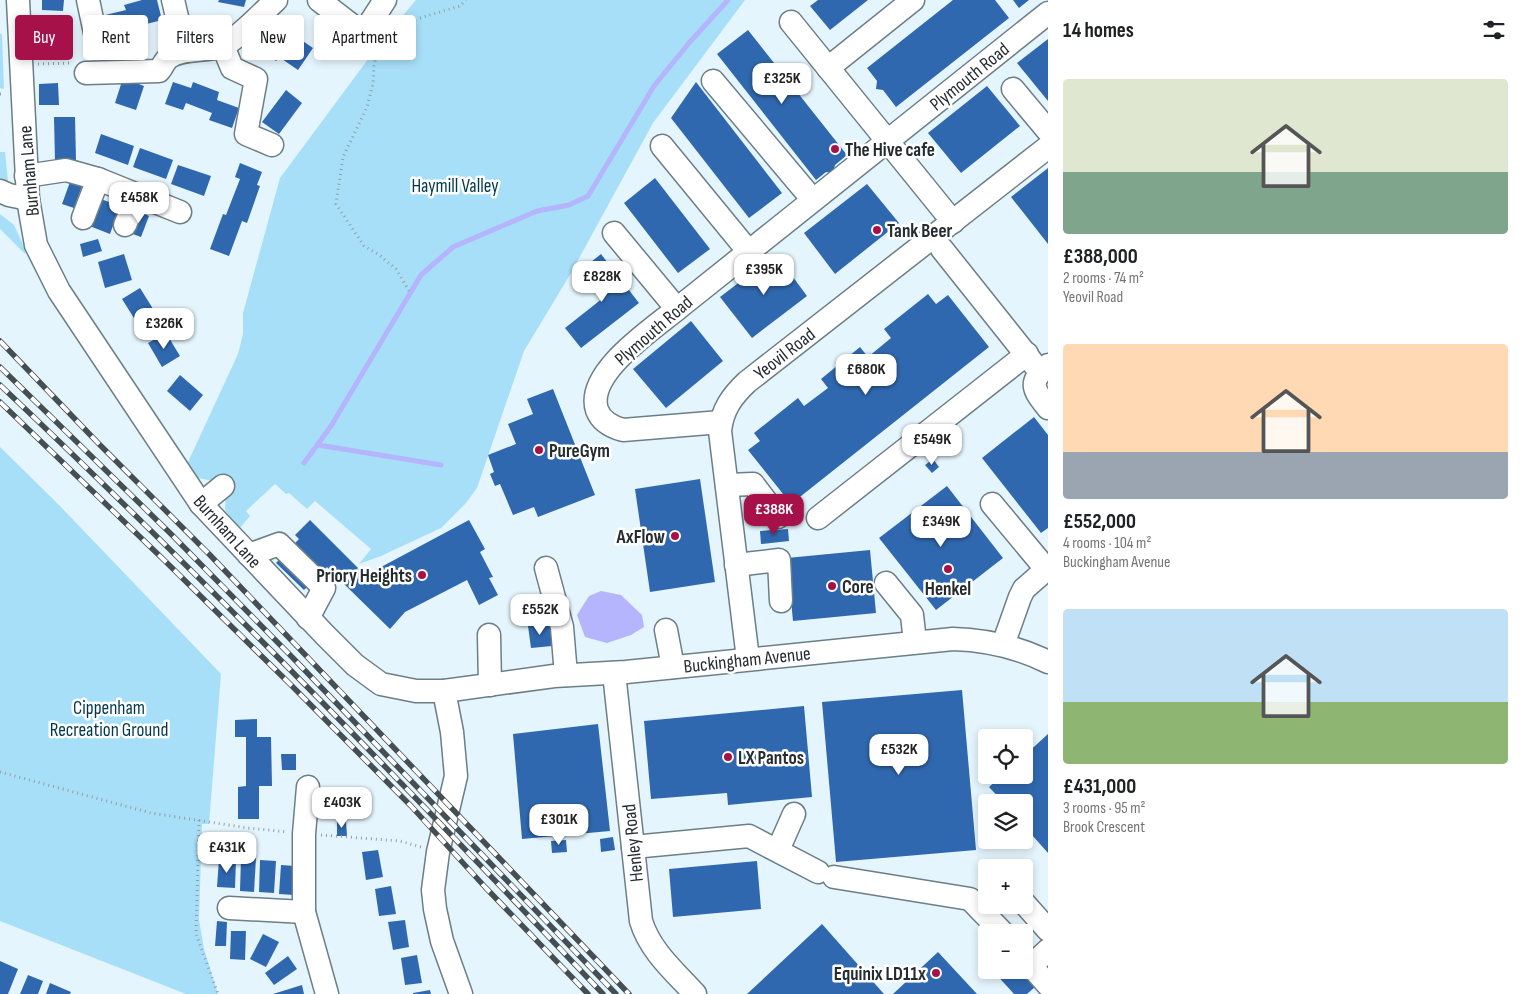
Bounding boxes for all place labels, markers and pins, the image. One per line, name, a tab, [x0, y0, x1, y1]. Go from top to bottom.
pin: £325K	[747, 62, 817, 105]
place label: The Hive cafe	[845, 139, 935, 162]
marker: The Hive cafe	[829, 143, 841, 155]
pin: £458K	[104, 182, 174, 224]
place label: Tank Beer	[887, 220, 953, 243]
marker: Tank Beer	[871, 224, 883, 236]
pin: £395K	[729, 254, 799, 296]
pin: £828K	[567, 260, 637, 303]
pin: £326K	[129, 308, 199, 350]
pin: £680K	[831, 354, 901, 396]
pin: £549K	[897, 424, 967, 466]
place label: PureGym	[549, 440, 610, 463]
marker: PureGym	[533, 444, 545, 456]
pin: £388K	[739, 494, 809, 536]
pin: £349K	[906, 506, 976, 548]
place label: AxFlow	[616, 526, 666, 549]
marker: AxFlow	[669, 530, 681, 542]
marker: Henkel	[942, 563, 954, 575]
place label: Priory Heights	[316, 565, 412, 588]
marker: Priory Heights	[416, 569, 428, 581]
place label: Core	[842, 576, 874, 599]
place label: Henkel	[925, 578, 971, 601]
marker: Core	[826, 580, 838, 592]
pin: £552K	[505, 594, 575, 636]
pin: £532K	[864, 734, 934, 776]
place label: LX Pantos	[738, 747, 804, 770]
marker: LX Pantos	[722, 751, 734, 763]
pin: £403K	[307, 786, 377, 829]
pin: £301K	[524, 804, 594, 846]
pin: £431K	[192, 832, 262, 874]
place label: Equinix LD11x	[834, 963, 926, 986]
marker: Equinix LD11x	[930, 967, 942, 979]

